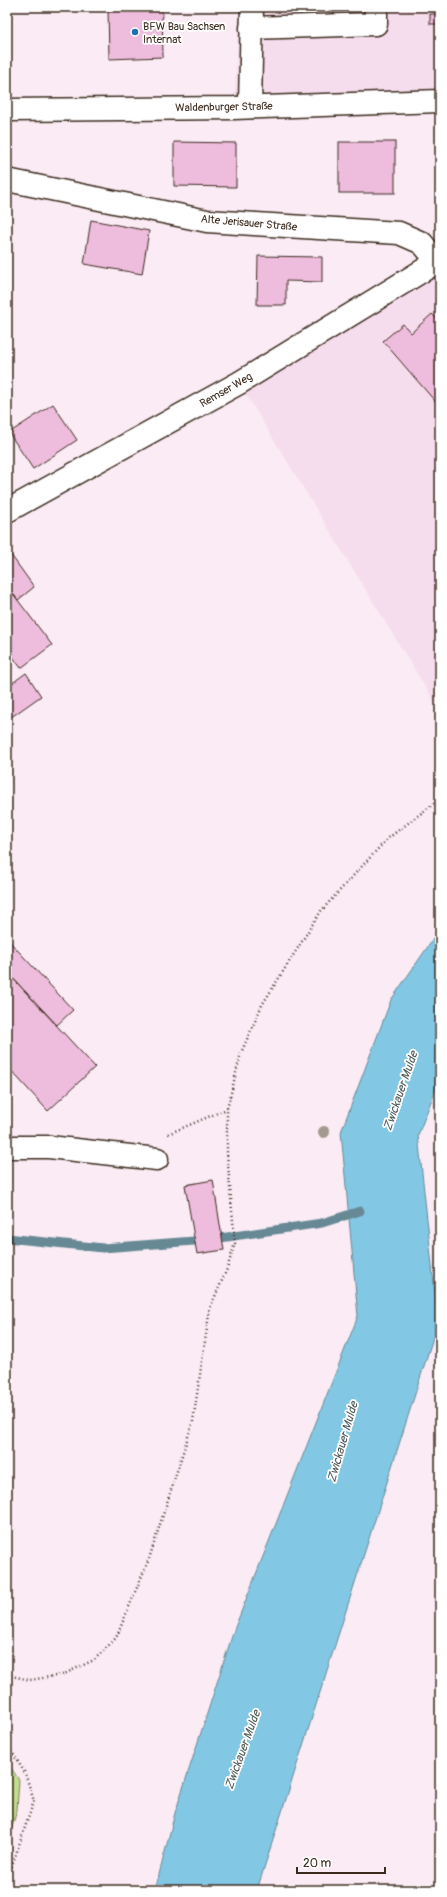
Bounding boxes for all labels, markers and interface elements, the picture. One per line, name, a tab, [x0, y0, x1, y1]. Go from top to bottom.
place label: BFW Bau Sachsen Internat	[143, 20, 225, 46]
marker: BFW Bau Sachsen Internat	[130, 27, 140, 37]
street label: Waldenburger Straße	[175, 100, 273, 114]
street label: Alte Jerisauer Straße	[200, 212, 298, 234]
street label: Remser Weg	[197, 370, 255, 410]
water label: Zwickauer Mulde	[380, 1048, 422, 1133]
water label: Zwickauer Mulde	[324, 1399, 362, 1484]
water label: Zwickauer Mulde	[222, 1708, 265, 1791]
scale bar	[297, 1849, 385, 1875]
text: 20 m	[303, 1856, 332, 1871]

